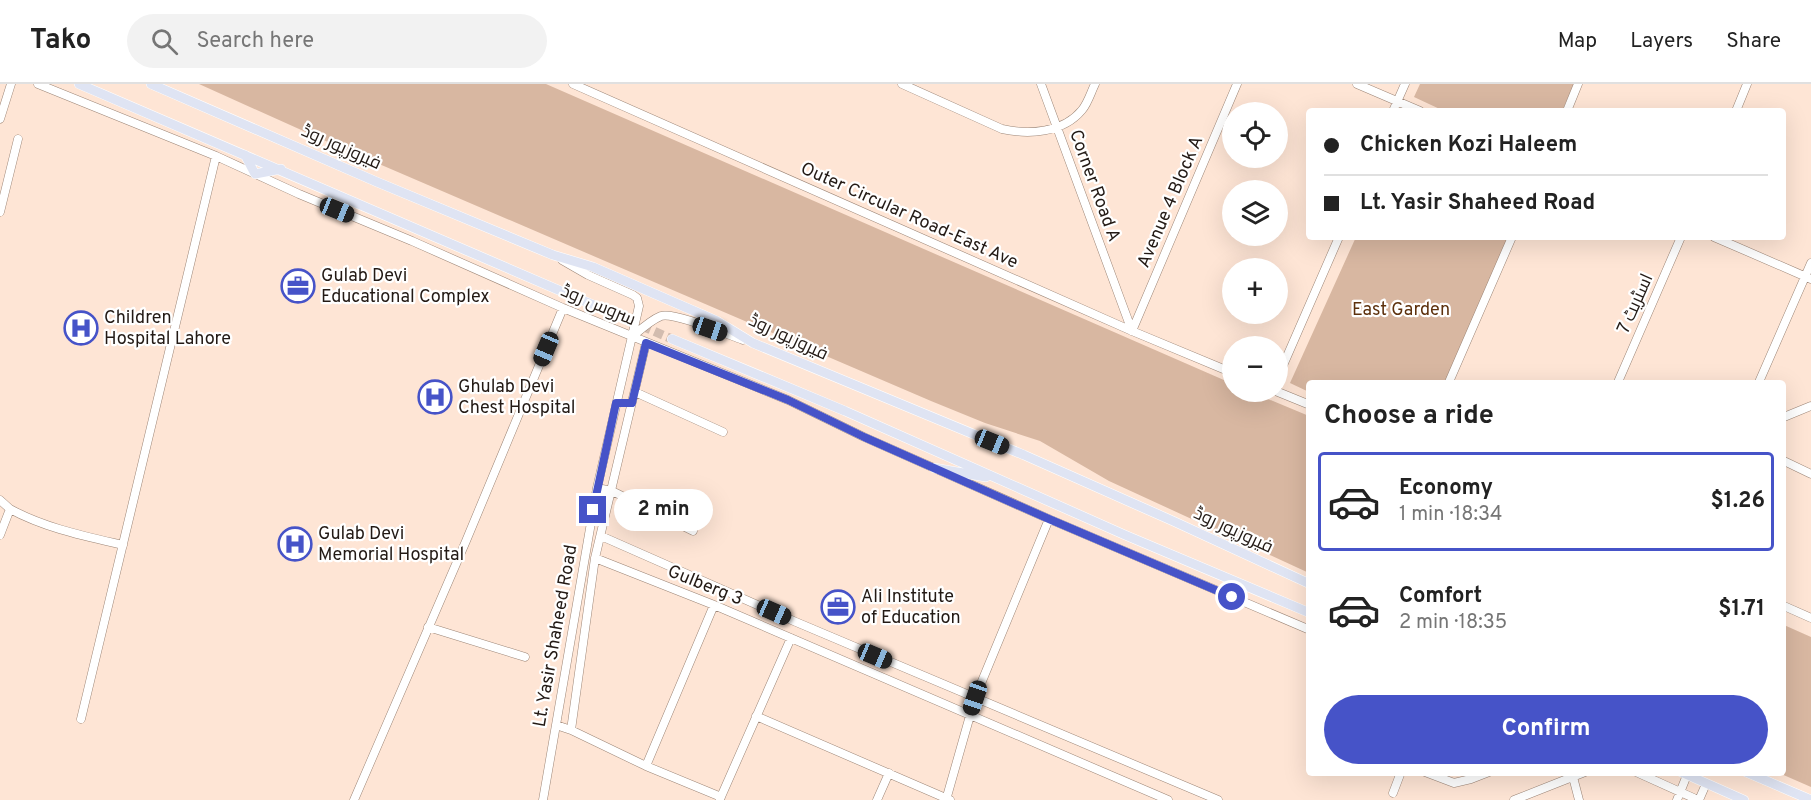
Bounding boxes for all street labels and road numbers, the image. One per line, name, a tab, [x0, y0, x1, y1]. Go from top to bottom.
street label: فیروزپور روڈ	[297, 120, 385, 176]
street label: Corner Road A	[1063, 127, 1125, 245]
street label: Avenue 4 Block A	[1133, 133, 1209, 271]
street label: Outer Circular Road-East Ave	[797, 158, 1021, 274]
street label: اسٹریٹ 7	[1613, 270, 1659, 338]
street label: سروس روڈ	[557, 280, 639, 332]
street label: فیروزپور روڈ	[745, 310, 831, 366]
street label: فیروزپور روڈ	[1190, 503, 1276, 559]
street label: Lt. Yasir Shaheed Road	[529, 543, 583, 729]
street label: Gulberg 3	[664, 560, 746, 612]

